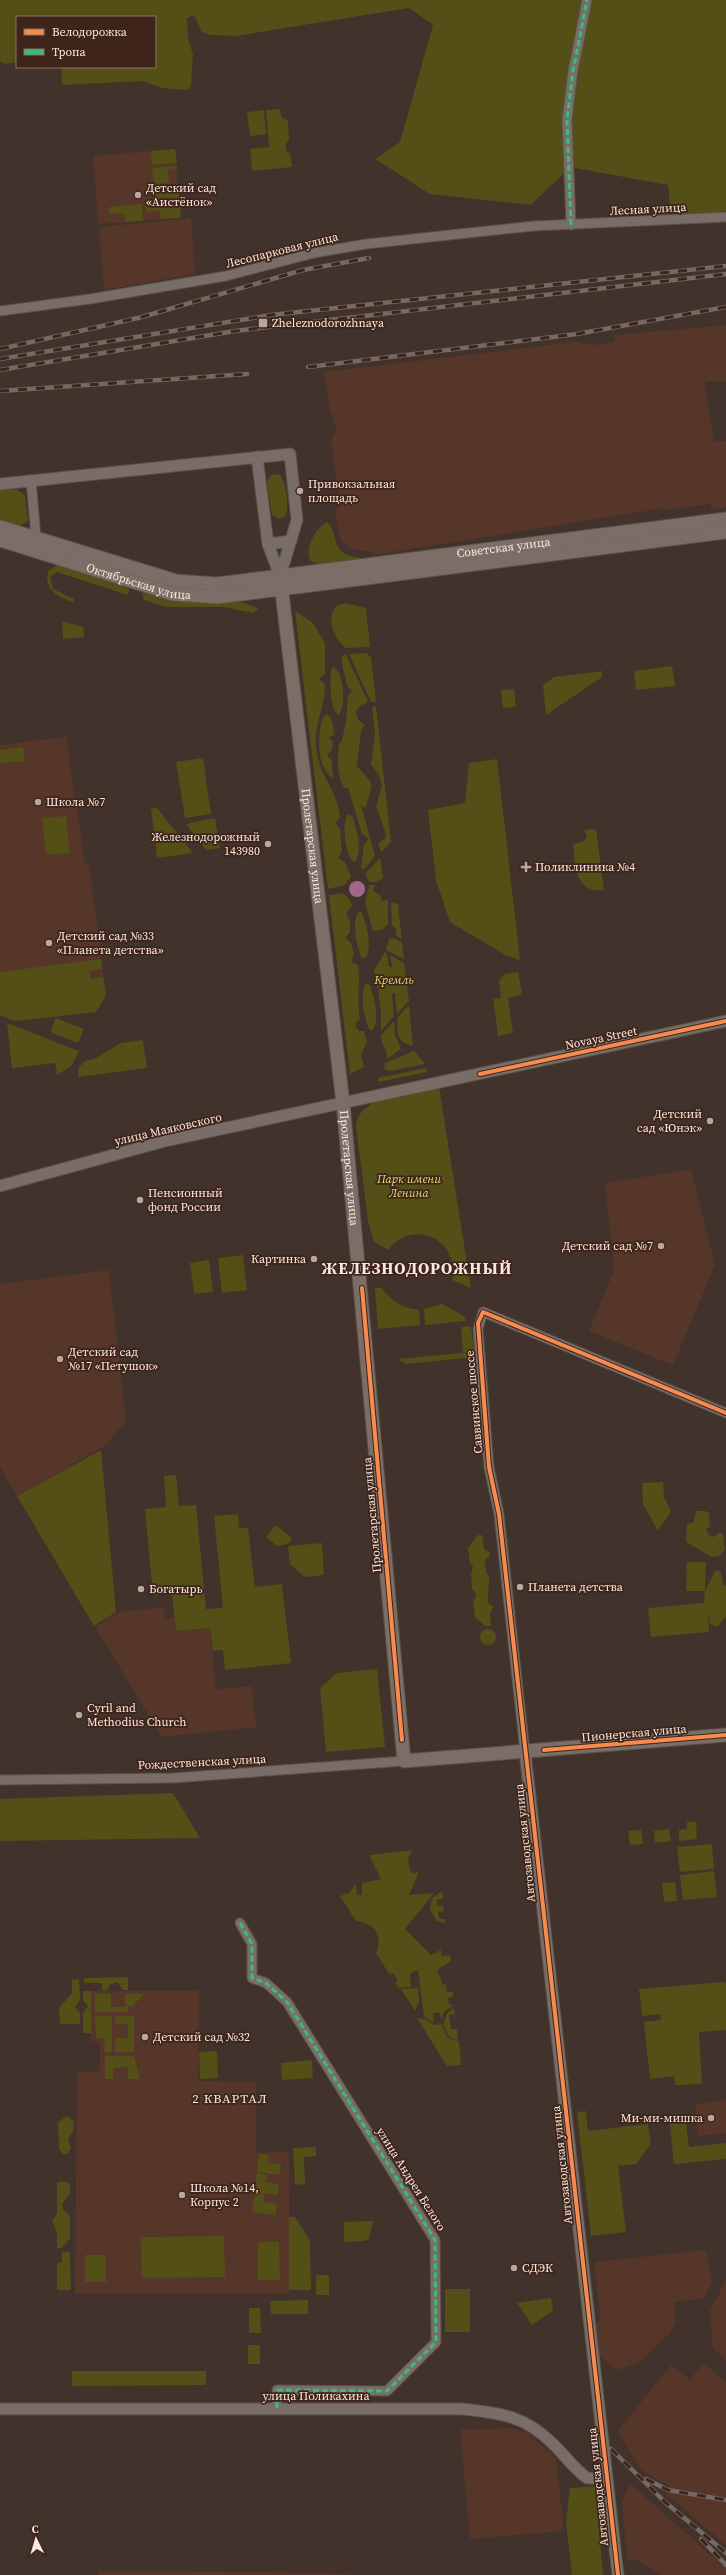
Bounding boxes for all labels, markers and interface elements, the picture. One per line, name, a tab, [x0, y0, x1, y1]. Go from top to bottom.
legend	[16, 16, 156, 68]
text: Велодорожка	[52, 24, 128, 40]
text: Тропа	[52, 44, 87, 60]
place label: Детский сад «Аистёнок»	[146, 180, 216, 210]
marker: Детский сад «Аистёнок»	[133, 190, 143, 200]
street label: Лесная улица	[609, 199, 688, 219]
street label: Лесопарковая улица	[224, 228, 341, 272]
place label: Zheleznodorozhnаyа	[272, 315, 385, 331]
marker: Zheleznodorozhnаyа	[257, 317, 269, 329]
place label: Привокзальная площадь	[308, 476, 395, 506]
marker: Привокзальная площадь	[295, 486, 305, 496]
street label: Советская улица	[456, 533, 552, 561]
street label: Октябрьская улица	[84, 559, 192, 603]
street label: Пролетарская улица	[297, 788, 327, 905]
place label: Школа №7	[46, 794, 105, 810]
marker: Школа №7	[33, 797, 43, 807]
place label: Железнодорожный 143980	[152, 829, 260, 859]
marker: Железнодорожный 143980	[263, 839, 273, 849]
place label: Поликлиника №4	[535, 859, 635, 875]
marker: Поликлиника №4	[520, 861, 532, 873]
place label: Детский сад №33 «Планета детства»	[57, 928, 164, 958]
marker: Детский сад №33 «Планета детства»	[44, 938, 54, 948]
park label: Кремль	[373, 972, 414, 988]
street label: Novaya Street	[564, 1023, 638, 1053]
place label: Детский сад «Юнэк»	[637, 1106, 702, 1136]
street label: улица Маяковского	[113, 1109, 224, 1149]
street label: Пролетарская улица	[336, 1110, 362, 1227]
marker: Детский сад «Юнэк»	[705, 1116, 715, 1126]
park label: Парк имени Ленина	[376, 1171, 441, 1201]
place label: Пенсионный фонд России	[148, 1185, 223, 1215]
marker: Пенсионный фонд России	[135, 1195, 145, 1205]
place label: Детский сад №7	[562, 1238, 653, 1254]
marker: Детский сад №7	[656, 1241, 666, 1251]
place label: Картинка	[251, 1251, 307, 1267]
marker: Картинка	[309, 1254, 319, 1264]
district label: ЖЕЛЕЗНОДОРОЖНЫЙ	[322, 1257, 512, 1279]
place label: Детский сад №17 «Петушок»	[68, 1344, 158, 1374]
street label: Саввинское шоссе	[462, 1350, 486, 1454]
marker: Детский сад №17 «Петушок»	[55, 1354, 65, 1364]
street label: Пролетарская улица	[359, 1456, 385, 1573]
place label: Планета детства	[528, 1579, 624, 1595]
place label: Богатырь	[149, 1581, 203, 1597]
marker: Планета детства	[515, 1582, 525, 1592]
marker: Богатырь	[136, 1584, 146, 1594]
place label: Cyril and Methodius Church	[87, 1700, 186, 1730]
marker: Cyril and Methodius Church	[74, 1710, 84, 1720]
street label: Пионерская улица	[581, 1720, 688, 1746]
street label: Рождественская улица	[137, 1751, 268, 1773]
street label: Автозаводская улица	[511, 1782, 539, 1903]
place label: Детский сад №32	[153, 2029, 250, 2045]
marker: Детский сад №32	[140, 2032, 150, 2042]
district label: 2 КВАРТАЛ	[192, 2090, 268, 2107]
street label: Автозаводская улица	[548, 2104, 576, 2225]
place label: Ми-ми-мишка	[621, 2110, 704, 2126]
marker: Ми-ми-мишка	[706, 2113, 716, 2123]
street label: улица Андрея Белого	[373, 2124, 450, 2234]
place label: Школа №14, Корпус 2	[190, 2180, 259, 2210]
marker: Школа №14, Корпус 2	[177, 2190, 187, 2200]
place label: СДЭК	[522, 2260, 553, 2276]
marker: СДЭК	[509, 2263, 519, 2273]
street label: улица Поликахина	[263, 2388, 370, 2404]
street label: Автозаводская улица	[584, 2426, 612, 2547]
north arrow	[16, 2519, 56, 2559]
text: С	[31, 2522, 39, 2537]

